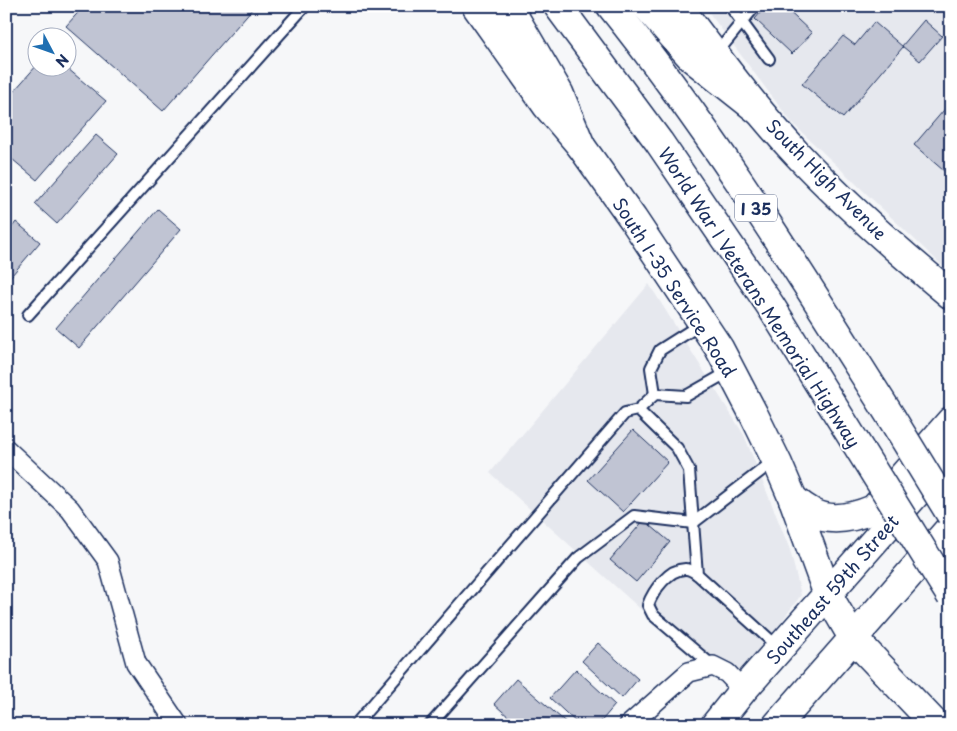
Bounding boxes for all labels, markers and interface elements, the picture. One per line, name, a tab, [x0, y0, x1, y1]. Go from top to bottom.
north arrow	[28, 28, 78, 78]
text: N	[51, 50, 74, 72]
street label: South High Avenue	[760, 112, 894, 246]
street label: World War I Veterans Memorial Highway	[652, 141, 868, 453]
street label: South I-35 Service Road	[607, 192, 743, 382]
road number: I 35	[735, 194, 777, 222]
street label: Southeast 59th Street	[759, 508, 905, 670]

